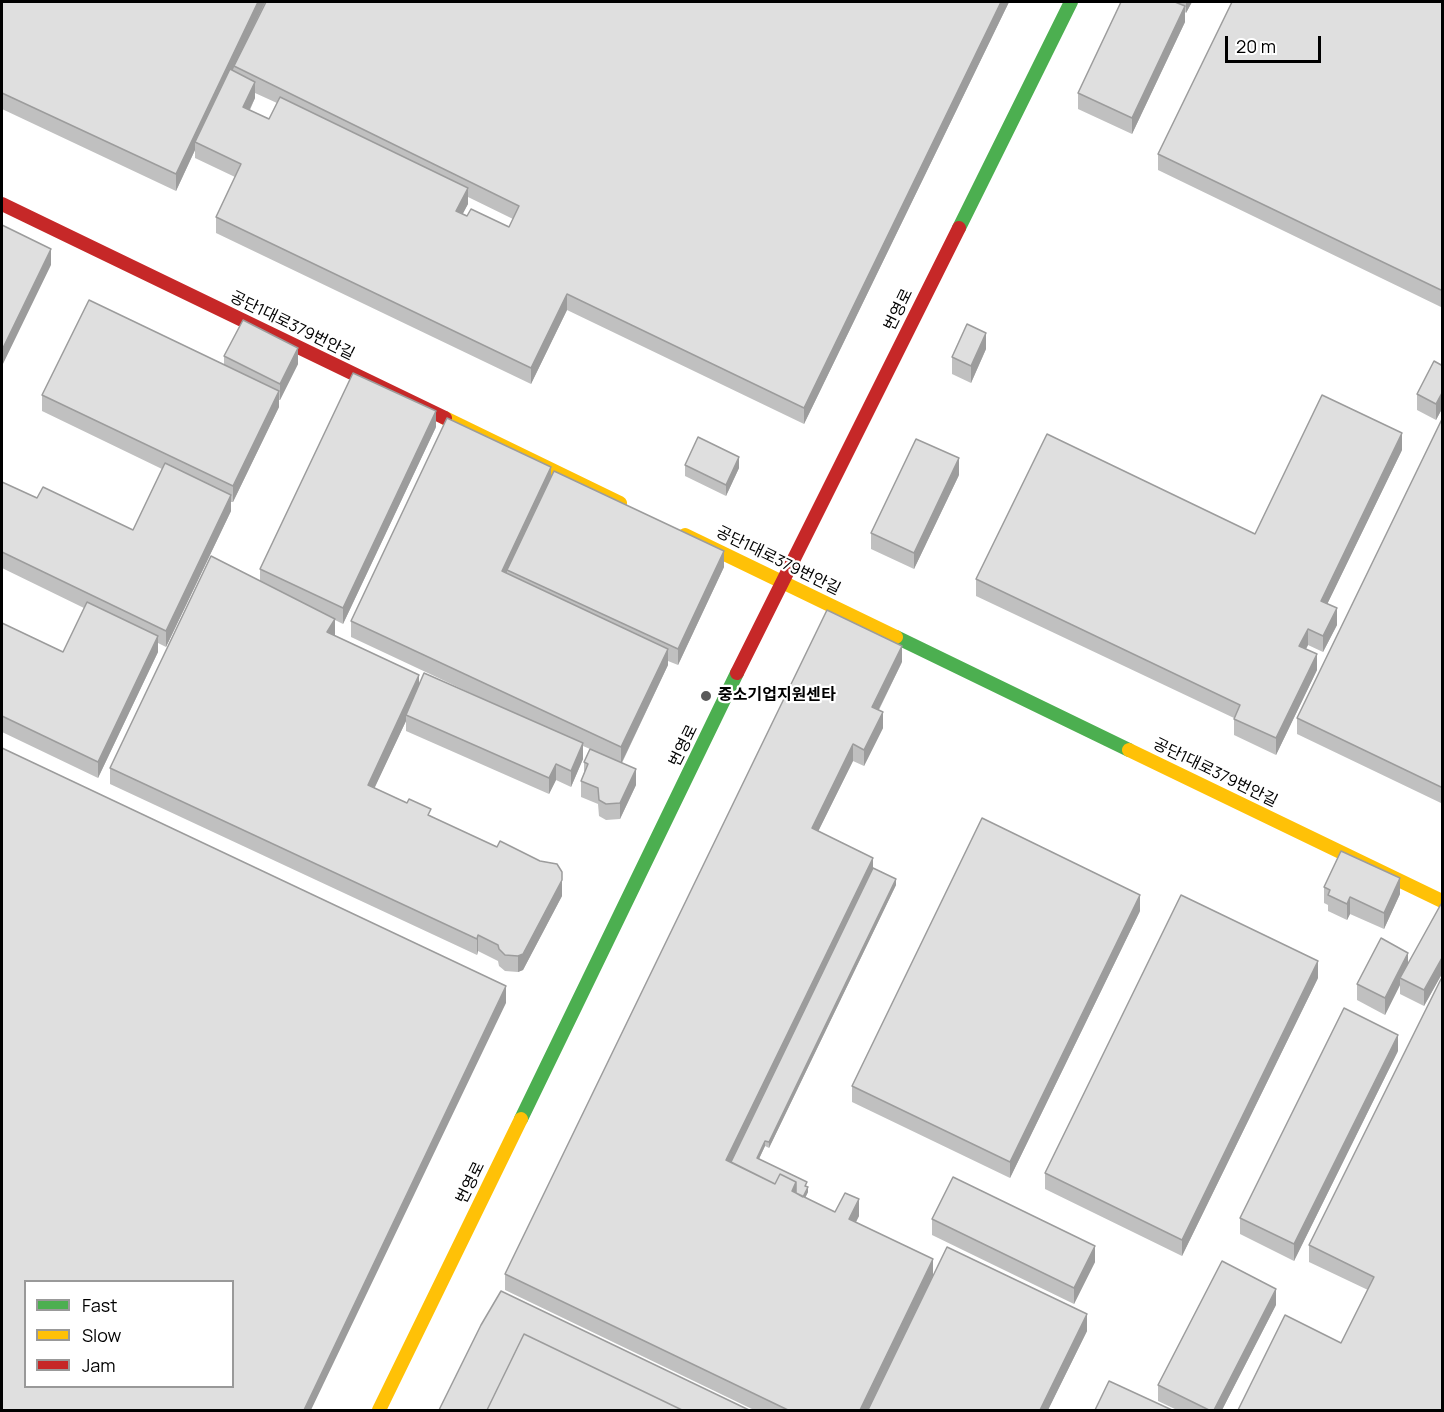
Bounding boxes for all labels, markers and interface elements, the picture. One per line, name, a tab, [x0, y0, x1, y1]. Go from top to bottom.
scale bar	[1228, 24, 1324, 62]
text: 20 m	[1236, 34, 1276, 58]
street label: 번영로	[881, 286, 917, 334]
street label: 공단1대로379번안길	[227, 288, 357, 364]
street label: 공단1대로379번안길	[713, 523, 843, 599]
place label: 중소기업지원센타	[718, 686, 836, 706]
marker: 중소기업지원센타	[699, 689, 713, 703]
street label: 번영로	[666, 722, 702, 770]
street label: 공단1대로379번안길	[1150, 735, 1280, 811]
street label: 번영로	[453, 1159, 489, 1207]
legend	[24, 1280, 234, 1388]
text: Fast	[82, 1293, 117, 1317]
text: Slow	[82, 1323, 121, 1347]
text: Jam	[82, 1353, 116, 1377]

